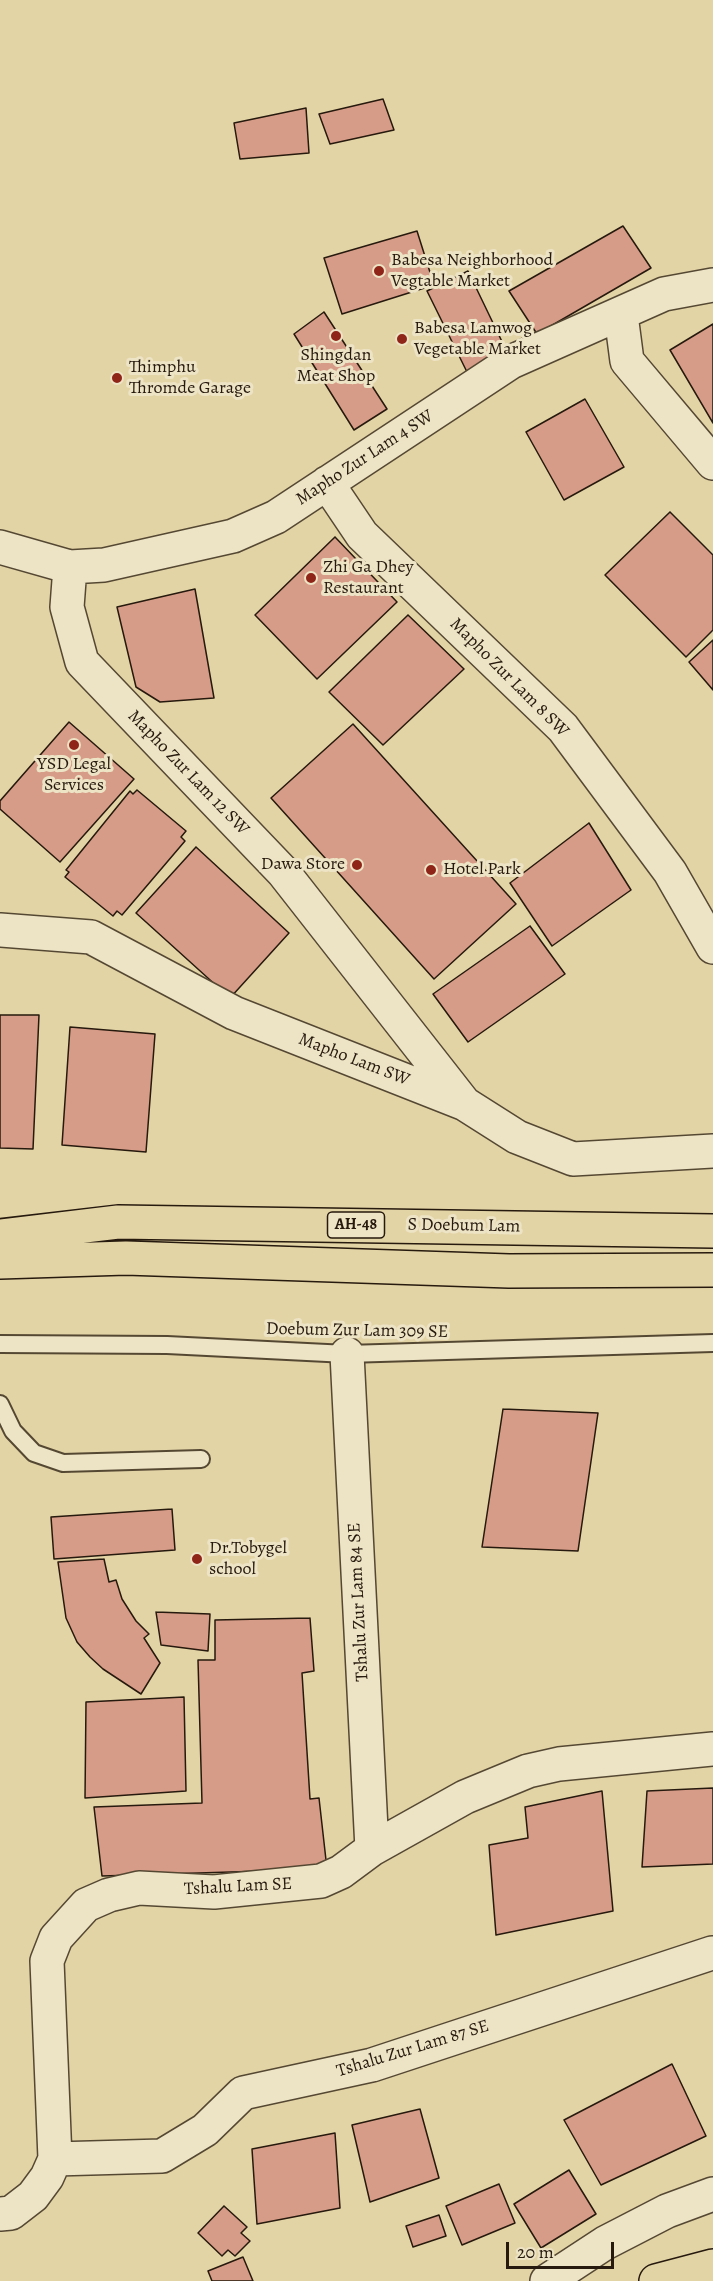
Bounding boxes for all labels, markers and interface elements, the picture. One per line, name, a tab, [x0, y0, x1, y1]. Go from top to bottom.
place label: Babesa Neighborhood Vegtable Market	[391, 250, 553, 292]
marker: Babesa Neighborhood Vegtable Market	[372, 264, 386, 278]
place label: Babesa Lamwog Vegetable Market	[414, 318, 541, 360]
marker: Shingdan Meat Shop	[329, 329, 343, 343]
marker: Babesa Lamwog Vegetable Market	[395, 332, 409, 346]
place label: Shingdan Meat Shop	[297, 345, 375, 388]
place label: Thimphu Thromde Garage	[129, 357, 251, 400]
marker: Thimphu Thromde Garage	[110, 371, 124, 385]
street label: Mapho Zur Lam 4 SW	[292, 406, 438, 510]
place label: Zhi Ga Dhey Restaurant	[323, 557, 414, 600]
marker: Zhi Ga Dhey Restaurant	[304, 571, 318, 585]
street label: Mapho Zur Lam 8 SW	[445, 614, 573, 742]
street label: Mapho Zur Lam 12 SW	[123, 706, 253, 840]
marker: YSD Legal Services	[67, 738, 81, 752]
place label: YSD Legal Services	[37, 754, 111, 796]
place label: Dawa Store	[261, 854, 345, 876]
marker: Dawa Store	[350, 858, 364, 872]
place label: Hotel Park	[443, 859, 521, 881]
marker: Hotel Park	[424, 863, 438, 877]
street label: Mapho Lam SW	[295, 1029, 413, 1091]
road number: AH-48	[328, 1212, 385, 1238]
street label: S Doebum Lam	[407, 1214, 521, 1238]
street label: Doebum Zur Lam 309 SE	[266, 1319, 448, 1343]
street label: Tshalu Zur Lam 84 SE	[344, 1522, 374, 1682]
place label: Dr.Tobygel school	[209, 1538, 287, 1580]
marker: Dr.Tobygel school	[190, 1552, 204, 1566]
street label: Tshalu Lam SE	[183, 1873, 293, 1901]
street label: Tshalu Zur Lam 87 SE	[334, 2016, 492, 2082]
scale bar	[509, 2230, 617, 2268]
text: 20 m	[517, 2240, 554, 2264]

